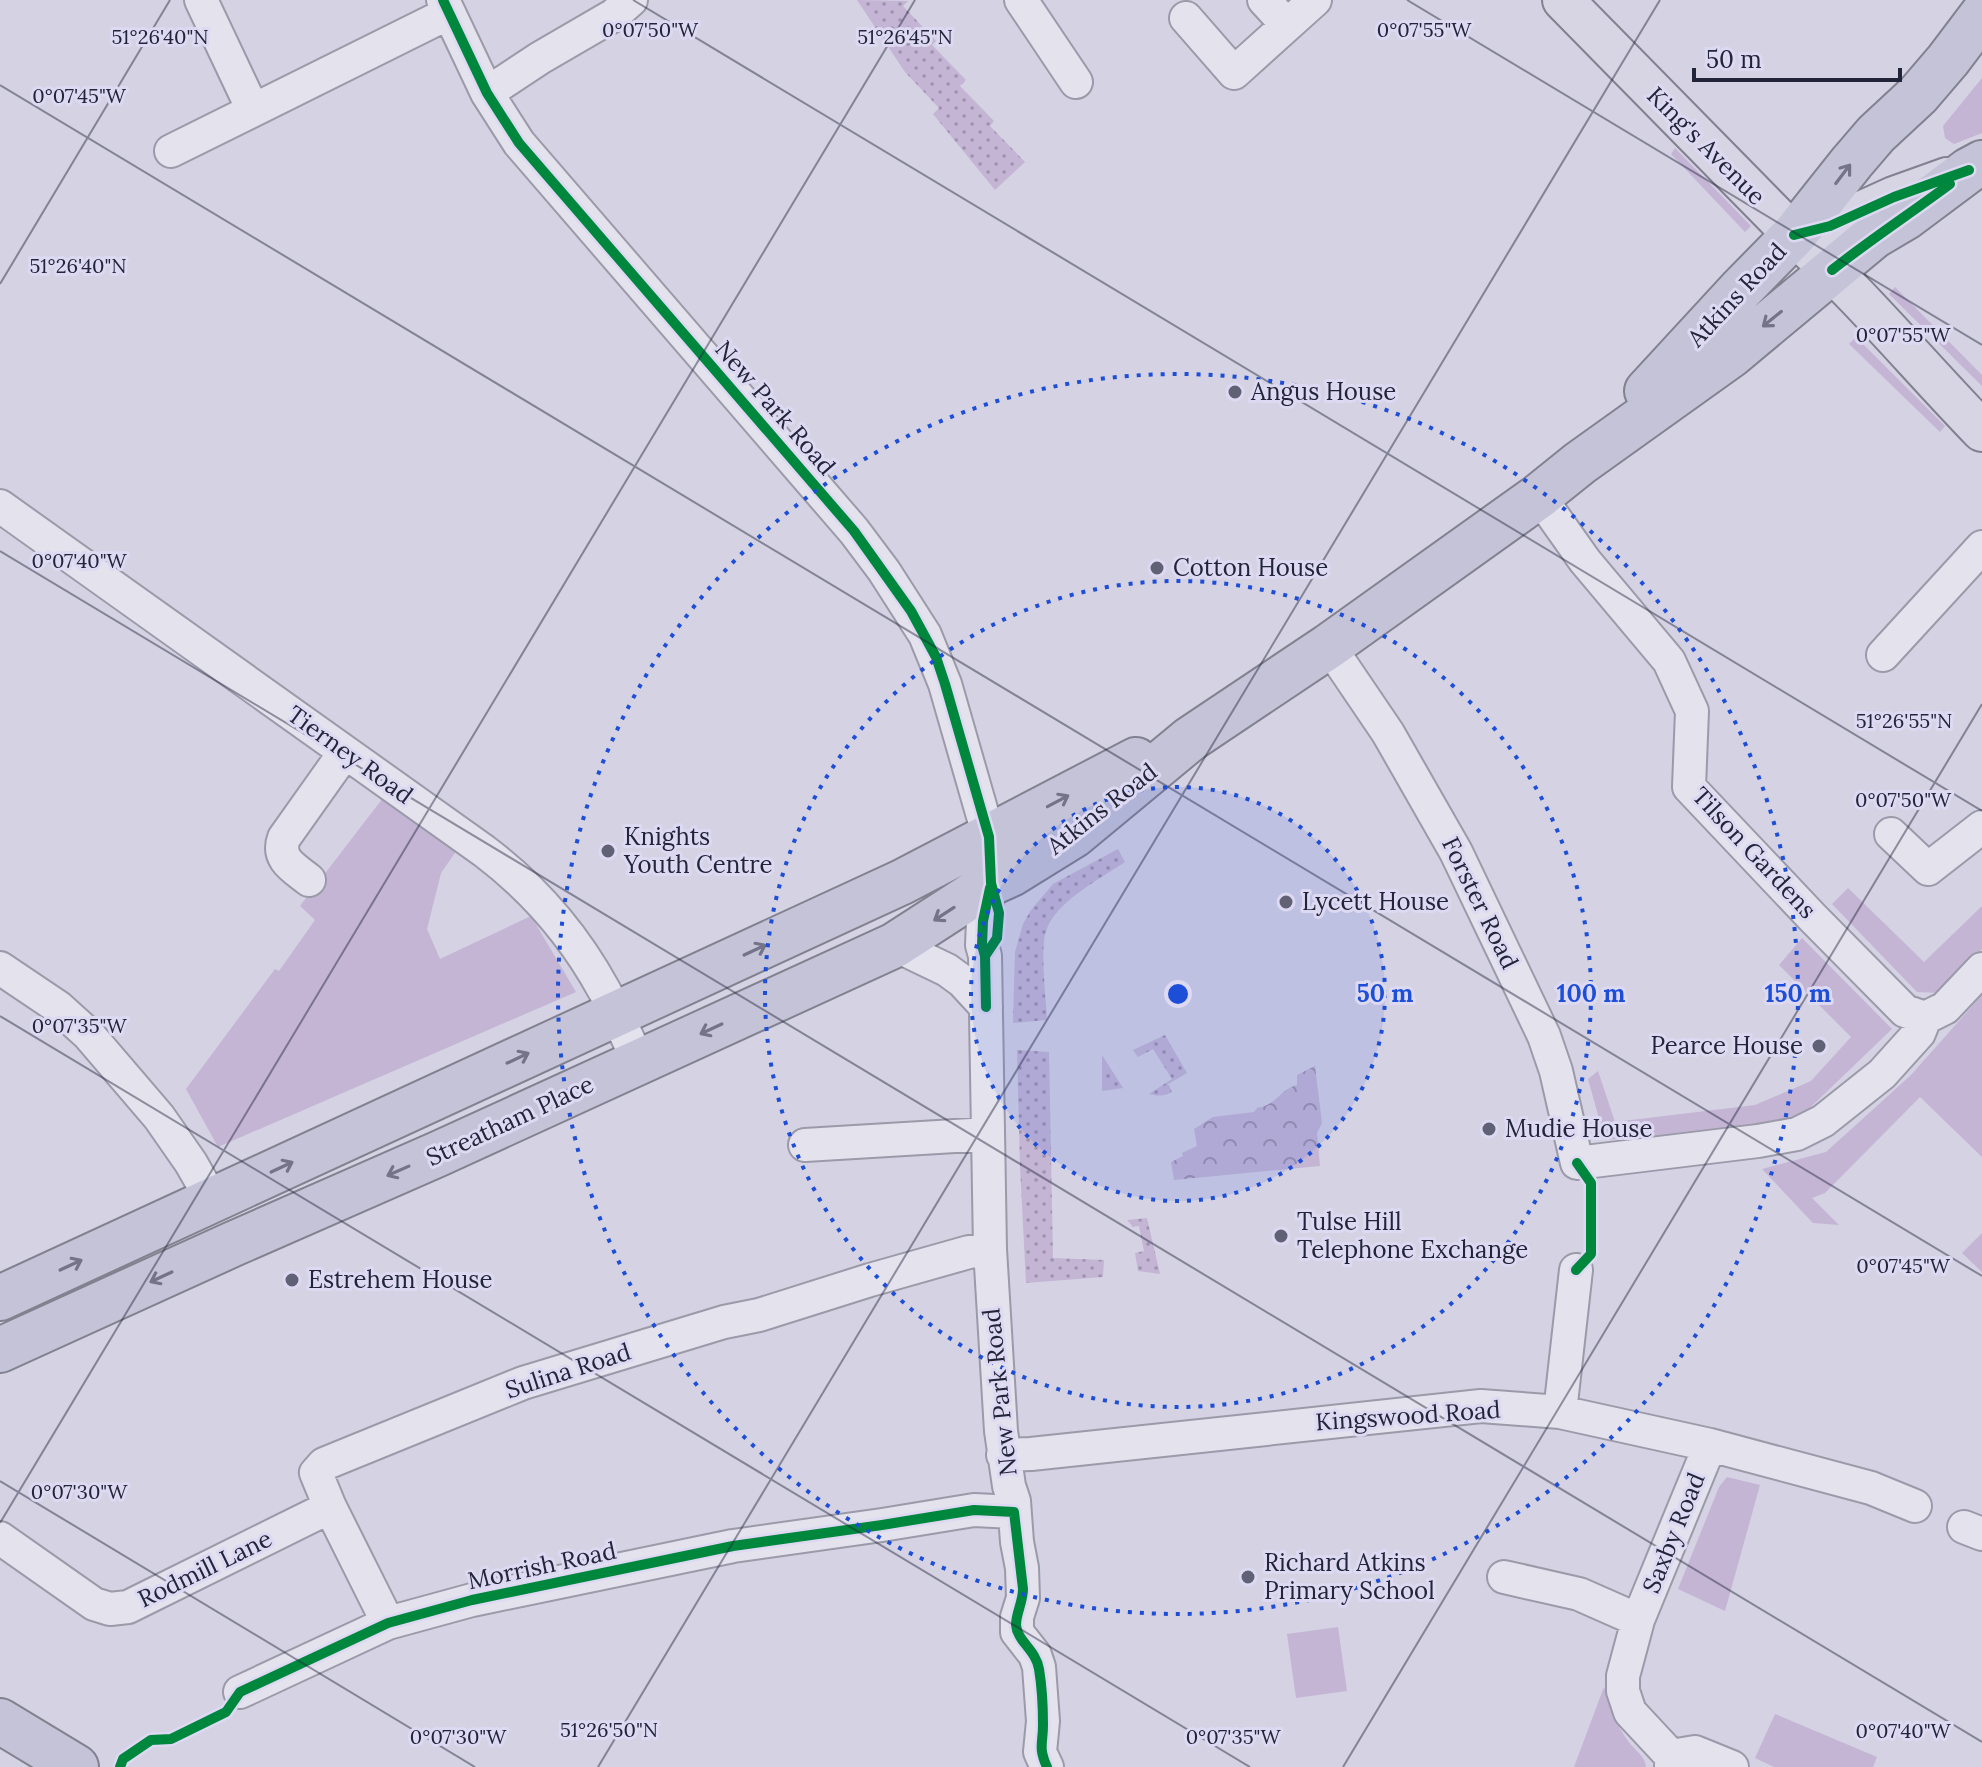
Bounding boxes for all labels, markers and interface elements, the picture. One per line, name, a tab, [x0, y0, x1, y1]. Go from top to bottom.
text: 0°07'50"W	[602, 17, 699, 42]
text: 0°07'55"W	[1377, 17, 1472, 42]
text: 51°26'40"N	[111, 24, 209, 49]
text: 51°26'45"N	[857, 24, 953, 49]
scale bar	[1694, 32, 1900, 82]
text: 50 m	[1706, 44, 1762, 75]
street label: King's Avenue	[1641, 80, 1772, 211]
text: 0°07'45"W	[32, 83, 127, 108]
one-way arrow	[1834, 164, 1851, 185]
street label: Atkins Road	[1680, 236, 1793, 354]
text: 51°26'40"N	[29, 253, 127, 278]
one-way arrow	[1761, 310, 1782, 328]
text: 0°07'55"W	[1856, 322, 1951, 347]
street label: New Park Road	[708, 334, 842, 481]
place label: Angus House	[1250, 376, 1396, 407]
marker: Angus House	[1226, 383, 1244, 401]
text: 0°07'40"W	[31, 548, 128, 573]
place label: Cotton House	[1173, 552, 1328, 583]
marker: Cotton House	[1148, 559, 1166, 577]
street label: Tierney Road	[281, 699, 419, 811]
text: 51°26'55"N	[1856, 708, 1952, 733]
street label: Atkins Road	[1040, 756, 1163, 862]
street label: Tilson Gardens	[1686, 780, 1823, 925]
text: 0°07'50"W	[1855, 787, 1952, 812]
one-way arrow	[1046, 793, 1070, 809]
place label: Knights Youth Centre	[623, 821, 773, 880]
street label: Forster Road	[1435, 832, 1526, 974]
marker: Knights Youth Centre	[599, 842, 617, 860]
place label: Lycett House	[1302, 886, 1449, 917]
marker: Lycett House	[1277, 893, 1295, 911]
one-way arrow	[933, 905, 955, 922]
one-way arrow	[742, 941, 766, 956]
text: 50 m	[1357, 978, 1413, 1009]
text: 100 m	[1557, 978, 1625, 1009]
text: 150 m	[1765, 978, 1831, 1009]
centre of rings	[1164, 980, 1192, 1008]
text: 0°07'35"W	[32, 1013, 127, 1038]
one-way arrow	[699, 1022, 724, 1037]
place label: Pearce House	[1650, 1030, 1803, 1061]
marker: Pearce House	[1810, 1037, 1828, 1055]
one-way arrow	[506, 1050, 530, 1065]
street label: Streatham Place	[421, 1068, 598, 1173]
place label: Mudie House	[1505, 1113, 1652, 1144]
marker: Mudie House	[1480, 1120, 1498, 1138]
one-way arrow	[270, 1159, 294, 1174]
one-way arrow	[386, 1165, 411, 1180]
place label: Tulse Hill Telephone Exchange	[1297, 1206, 1528, 1265]
marker: Tulse Hill Telephone Exchange	[1272, 1227, 1290, 1245]
text: 0°07'45"W	[1856, 1253, 1951, 1278]
one-way arrow	[58, 1257, 82, 1272]
place label: Estrehem House	[308, 1264, 492, 1295]
one-way arrow	[149, 1270, 173, 1285]
marker: Estrehem House	[283, 1271, 301, 1289]
street label: New Park Road	[975, 1307, 1024, 1477]
street label: Sulina Road	[501, 1336, 634, 1405]
street label: Kingswood Road	[1314, 1394, 1502, 1437]
street label: Saxby Road	[1635, 1468, 1712, 1598]
text: 0°07'30"W	[31, 1479, 128, 1504]
street label: Rodmill Lane	[133, 1523, 277, 1614]
street label: Morrish Road	[465, 1535, 619, 1596]
place label: Richard Atkins Primary School	[1264, 1547, 1435, 1606]
marker: Richard Atkins Primary School	[1239, 1568, 1257, 1586]
text: 51°26'50"N	[560, 1717, 658, 1742]
text: 0°07'40"W	[1855, 1718, 1952, 1743]
text: 0°07'30"W	[410, 1724, 507, 1749]
text: 0°07'35"W	[1186, 1724, 1281, 1749]

